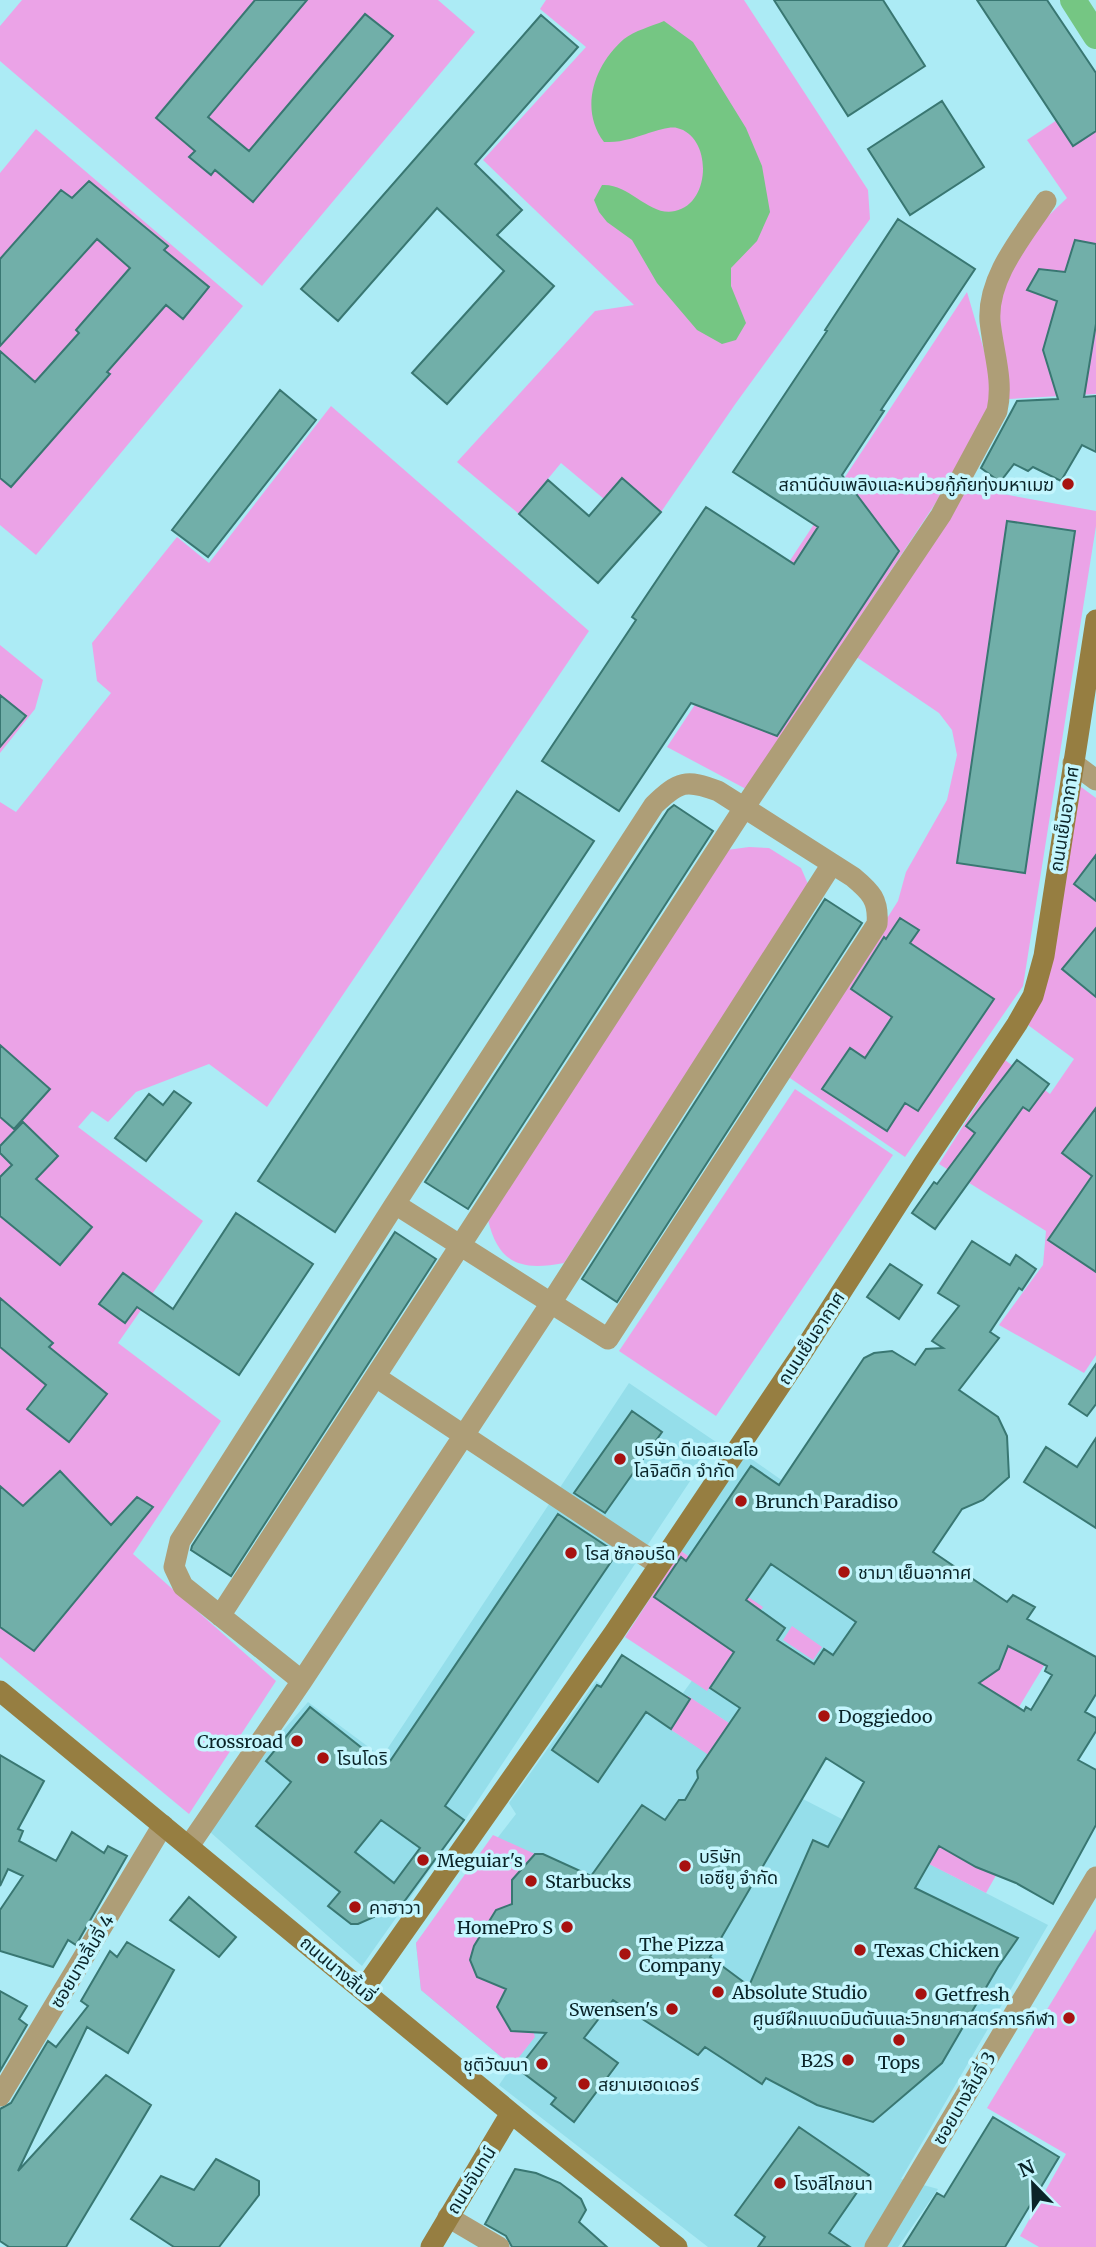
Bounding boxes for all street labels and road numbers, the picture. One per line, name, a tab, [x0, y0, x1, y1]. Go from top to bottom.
street label: ถนนเย็นอากาศ	[1044, 765, 1084, 873]
street label: ถนนเย็นอากาศ	[772, 1287, 850, 1389]
street label: ซอยนางลิ้นจี่ 4	[44, 1909, 119, 2012]
street label: ถนนนางลิ้นจี่	[295, 1930, 381, 2007]
street label: ซอยนางลิ้นจี่ 3	[926, 2047, 1001, 2149]
street label: ถนนจันทน์	[441, 2142, 501, 2218]

